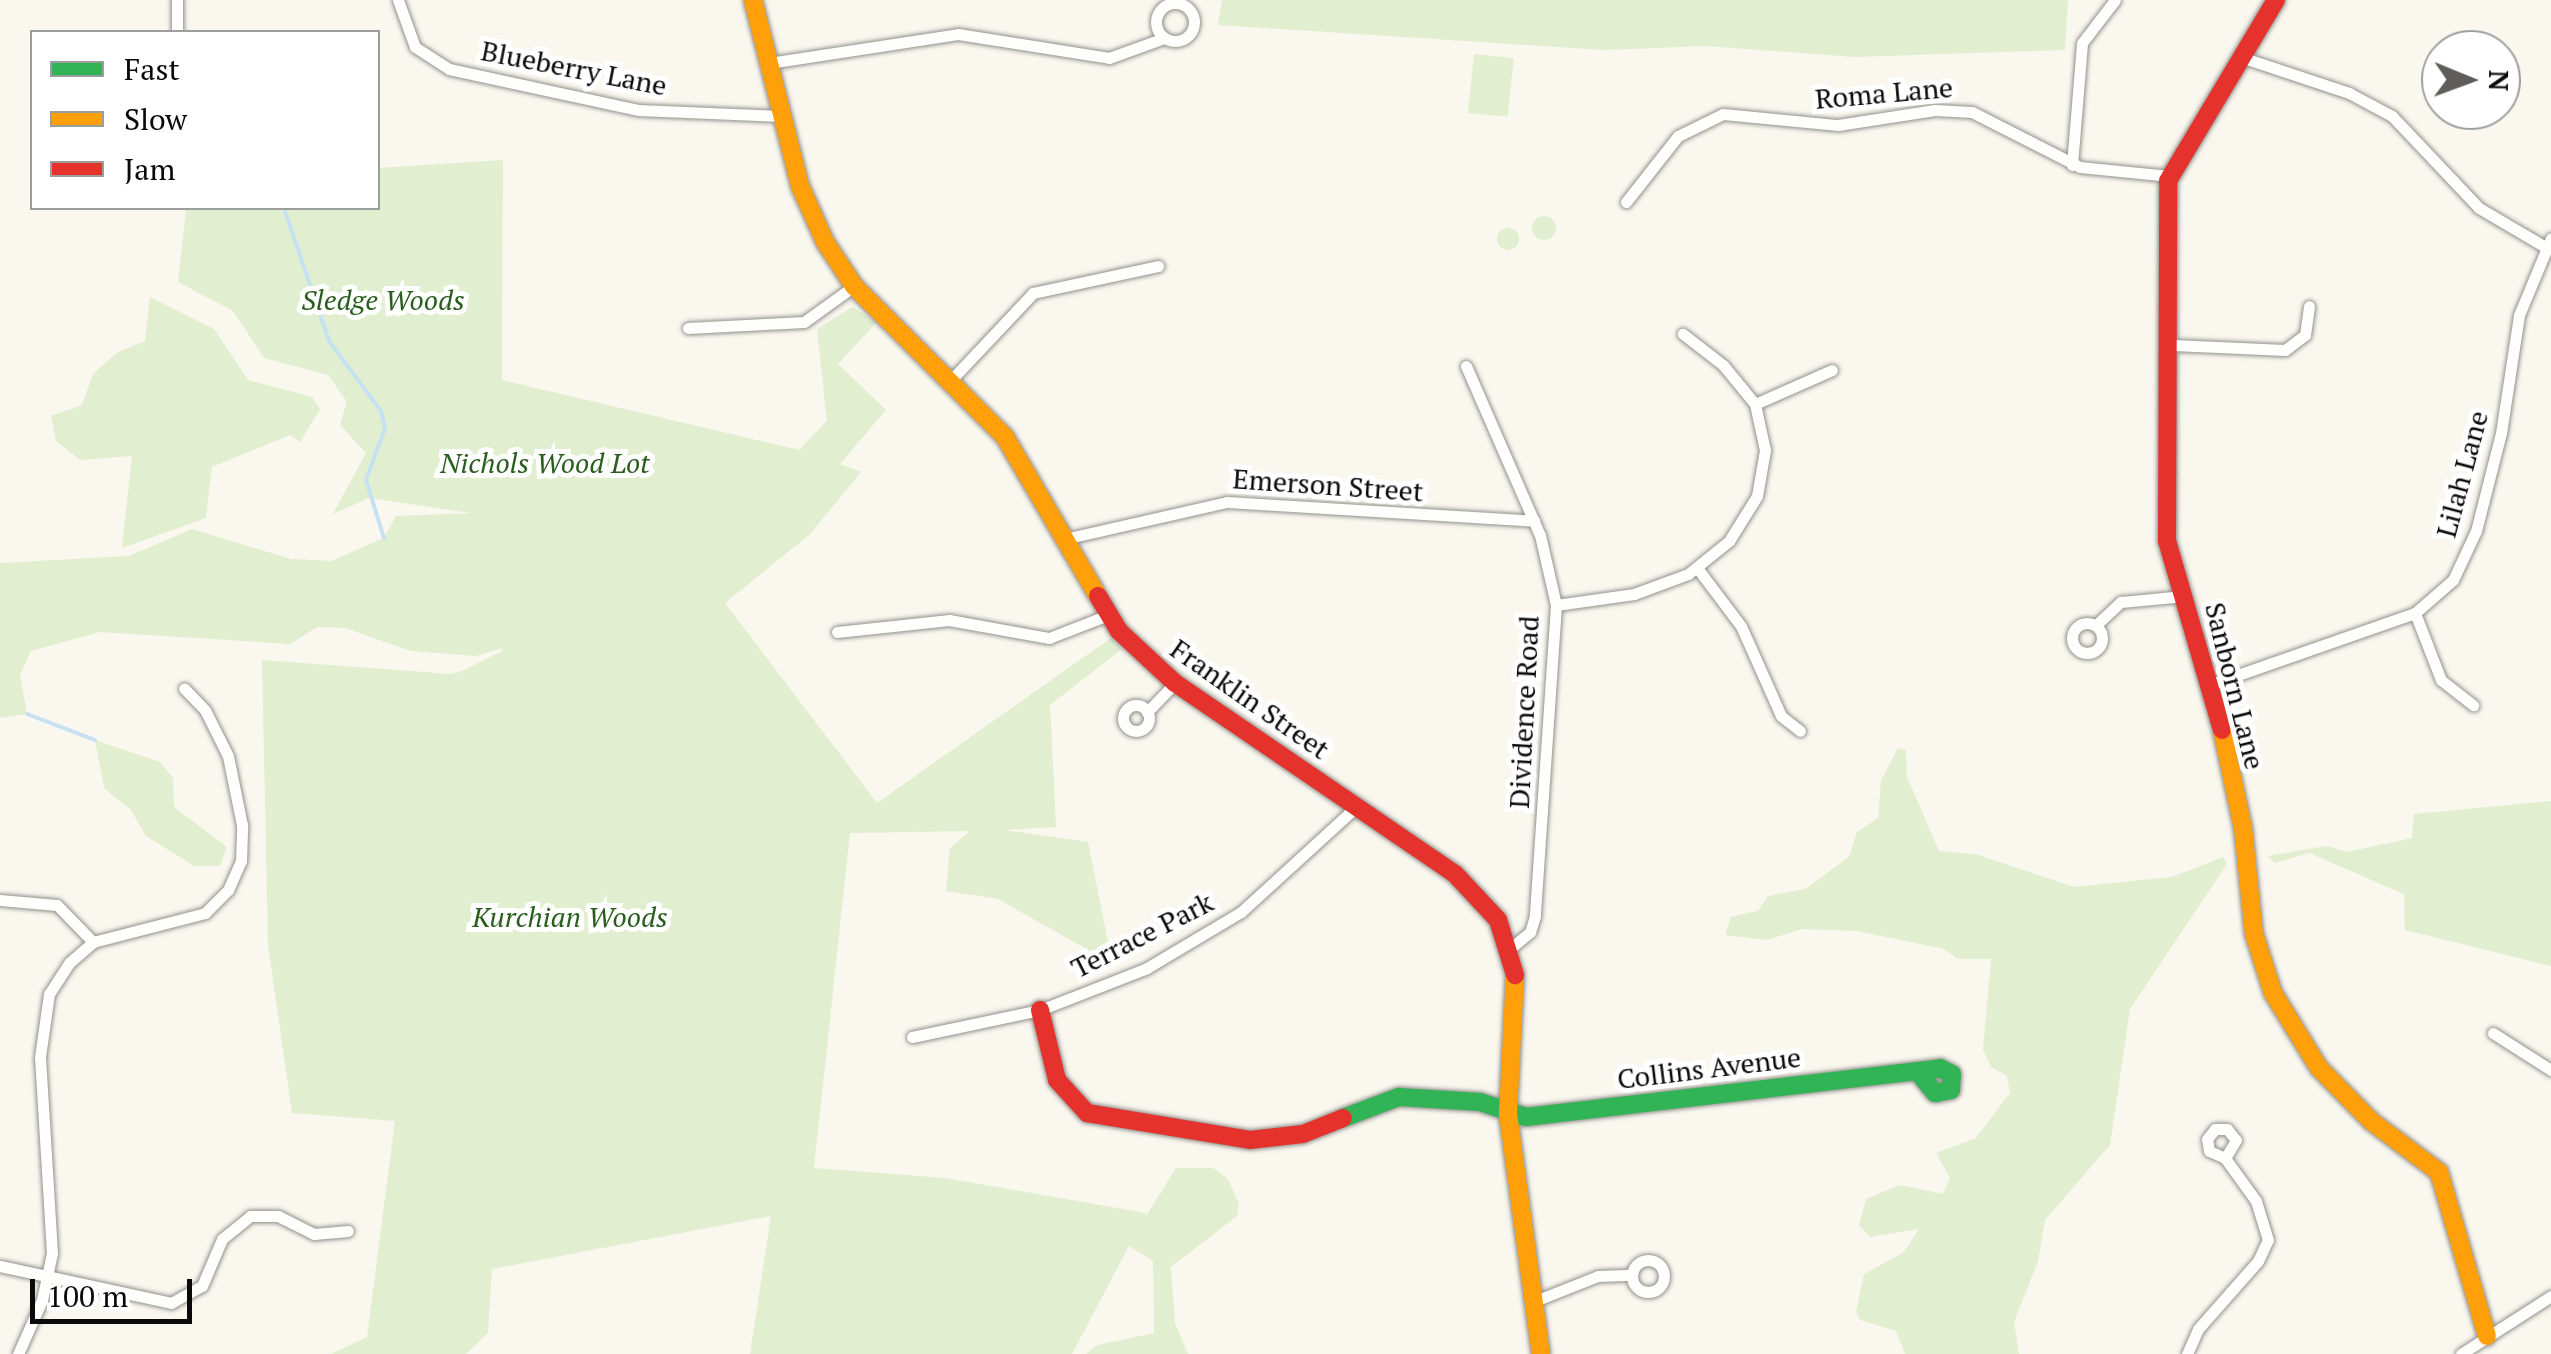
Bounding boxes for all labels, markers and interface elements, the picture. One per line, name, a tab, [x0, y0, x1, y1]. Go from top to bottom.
legend	[30, 30, 380, 210]
north arrow	[2421, 30, 2521, 130]
street label: Blueberry Lane	[478, 34, 670, 102]
text: Fast	[124, 49, 180, 89]
street label: Roma Lane	[1814, 70, 1954, 116]
text: N	[2481, 70, 2518, 91]
text: Slow	[124, 99, 187, 139]
text: Jam	[124, 149, 175, 189]
park label: Sledge Woods	[301, 283, 465, 317]
street label: Lilah Lane	[2429, 407, 2495, 541]
park label: Nichols Wood Lot	[440, 446, 650, 480]
street label: Emerson Street	[1232, 462, 1424, 508]
street label: Sanborn Lane	[2198, 599, 2272, 773]
street label: Dividence Road	[1502, 615, 1546, 809]
street label: Franklin Street	[1164, 632, 1336, 766]
street label: Terrace Park	[1065, 885, 1219, 985]
park label: Kurchian Woods	[472, 900, 668, 934]
street label: Collins Avenue	[1615, 1040, 1803, 1096]
scale bar	[35, 1259, 198, 1321]
text: 100 m	[47, 1276, 128, 1316]

